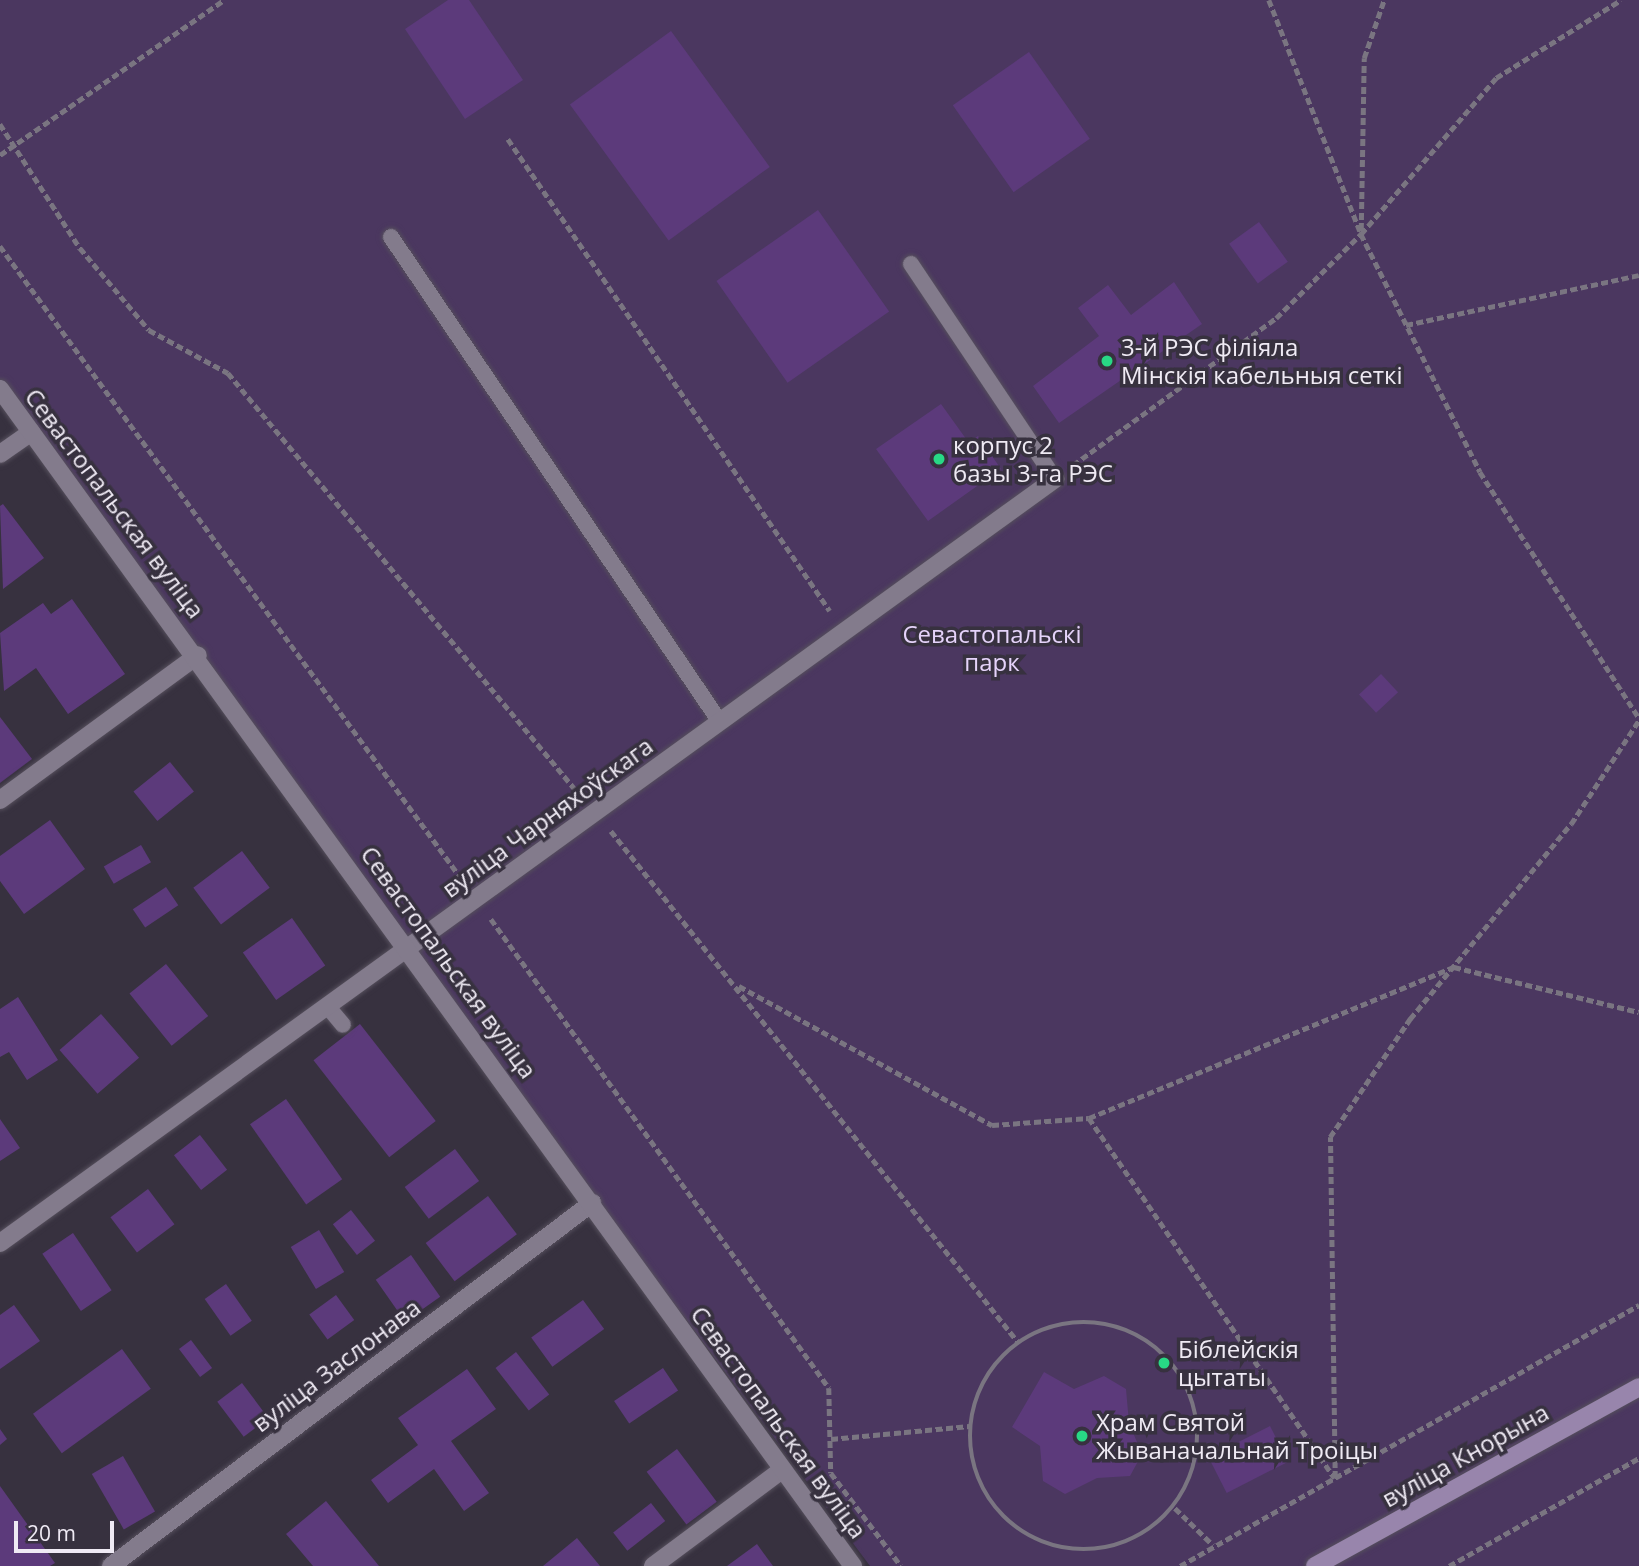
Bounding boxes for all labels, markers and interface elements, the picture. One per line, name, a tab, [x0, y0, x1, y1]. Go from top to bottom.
place label: 3-й РЭС філіяла Мінскія кабельныя сеткі	[1121, 333, 1403, 389]
marker: 3-й РЭС філіяла Мінскія кабельныя сеткі	[1099, 353, 1115, 369]
street label: Севастопальская вуліца	[19, 383, 211, 623]
place label: корпус 2 базы 3-га РЭС	[953, 431, 1113, 487]
marker: корпус 2 базы 3-га РЭС	[931, 451, 947, 467]
park label: Севастопальскі парк	[902, 620, 1082, 676]
street label: вуліца Чарняхоўскага	[436, 731, 658, 903]
street label: Севастопальская вуліца	[355, 840, 543, 1084]
street label: вуліца Заслонава	[246, 1292, 426, 1438]
street label: Севастопальская вуліца	[685, 1300, 873, 1544]
place label: Біблейскія цытаты	[1178, 1335, 1299, 1391]
marker: Біблейскія цытаты	[1156, 1355, 1172, 1371]
street label: вуліца Кнорына	[1377, 1397, 1553, 1513]
place label: Храм Святой Жываначальнай Троіцы	[1096, 1408, 1378, 1464]
marker: Храм Святой Жываначальнай Троіцы	[1074, 1428, 1090, 1444]
scale bar	[18, 1506, 117, 1550]
text: 20 m	[27, 1519, 76, 1547]

